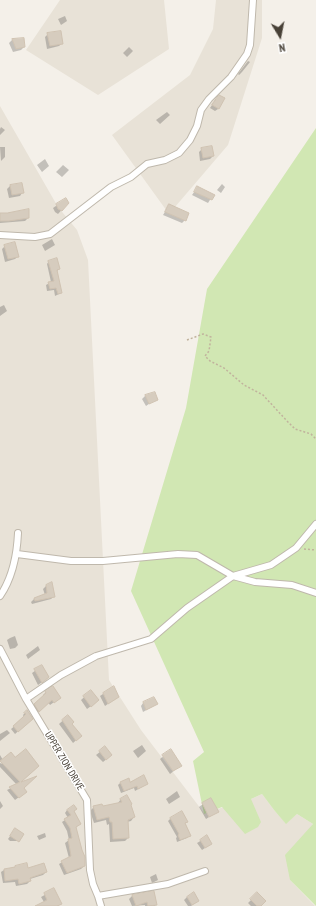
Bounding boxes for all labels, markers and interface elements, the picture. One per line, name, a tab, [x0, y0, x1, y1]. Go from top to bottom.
north arrow	[260, 16, 300, 56]
text: N	[278, 40, 286, 55]
street label: UPPER ZION DRIVE	[42, 729, 86, 793]

